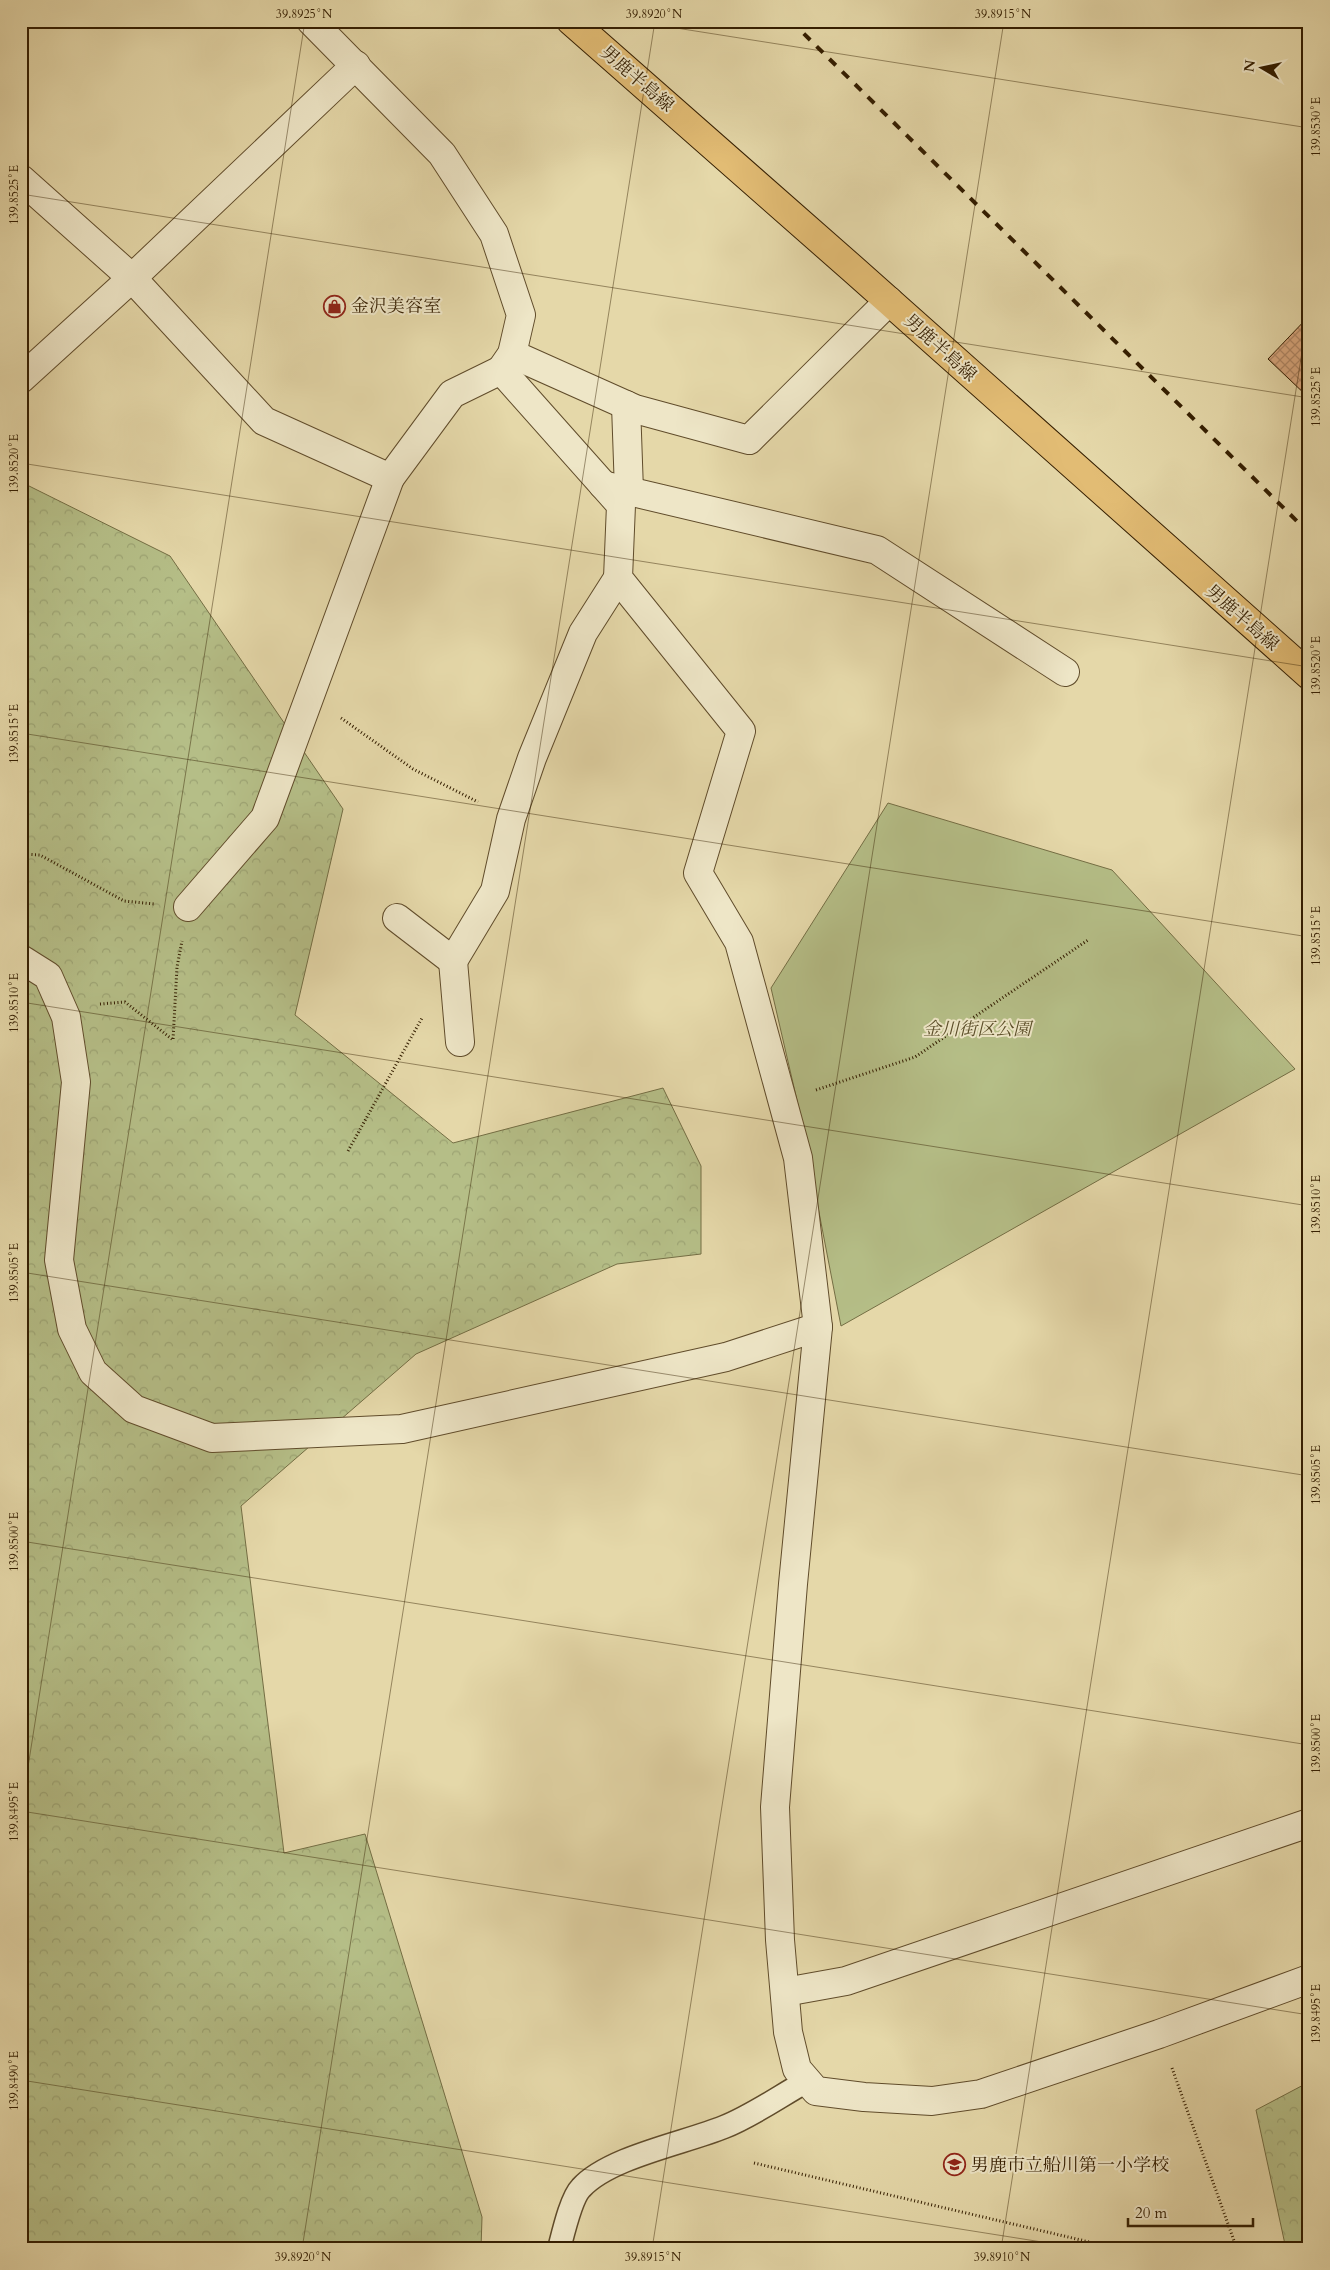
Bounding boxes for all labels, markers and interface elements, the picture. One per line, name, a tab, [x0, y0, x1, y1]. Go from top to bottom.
text: 39.8925°N	[276, 6, 333, 22]
text: 39.8920°N	[626, 6, 683, 22]
text: 39.8915°N	[975, 6, 1032, 22]
street label: 男鹿半島線	[595, 40, 679, 118]
north arrow	[1238, 42, 1288, 92]
text: N	[1239, 59, 1260, 74]
text: 139.8530°E	[1308, 97, 1324, 157]
text: 139.8525°E	[6, 165, 22, 225]
shop icon: 金沢美容室	[323, 294, 347, 318]
place label: 金沢美容室	[351, 294, 441, 319]
street label: 男鹿半島線	[898, 309, 982, 387]
text: 139.8525°E	[1308, 367, 1324, 427]
text: 139.8520°E	[6, 434, 22, 494]
street label: 男鹿半島線	[1200, 579, 1284, 657]
text: 139.8520°E	[1308, 636, 1324, 696]
text: 139.8515°E	[6, 704, 22, 764]
text: 139.8515°E	[1308, 906, 1324, 966]
text: 139.8510°E	[6, 973, 22, 1033]
park label: 金川街区公園	[923, 1017, 1034, 1042]
text: 139.8510°E	[1308, 1175, 1324, 1235]
text: 139.8505°E	[6, 1243, 22, 1303]
text: 139.8505°E	[1308, 1445, 1324, 1505]
text: 139.8500°E	[6, 1512, 22, 1572]
text: 139.8500°E	[1308, 1714, 1324, 1774]
text: 139.8495°E	[6, 1782, 22, 1842]
text: 139.8495°E	[1308, 1984, 1324, 2044]
text: 139.8490°E	[6, 2051, 22, 2111]
school or university icon: 男鹿市立船川第一小学校	[943, 2153, 967, 2177]
place label: 男鹿市立船川第一小学校	[971, 2153, 1169, 2178]
scale bar	[1128, 2195, 1252, 2227]
text: 20 m	[1135, 2203, 1167, 2223]
text: 39.8920°N	[275, 2249, 332, 2265]
text: 39.8915°N	[625, 2249, 682, 2265]
text: 39.8910°N	[974, 2249, 1031, 2265]

